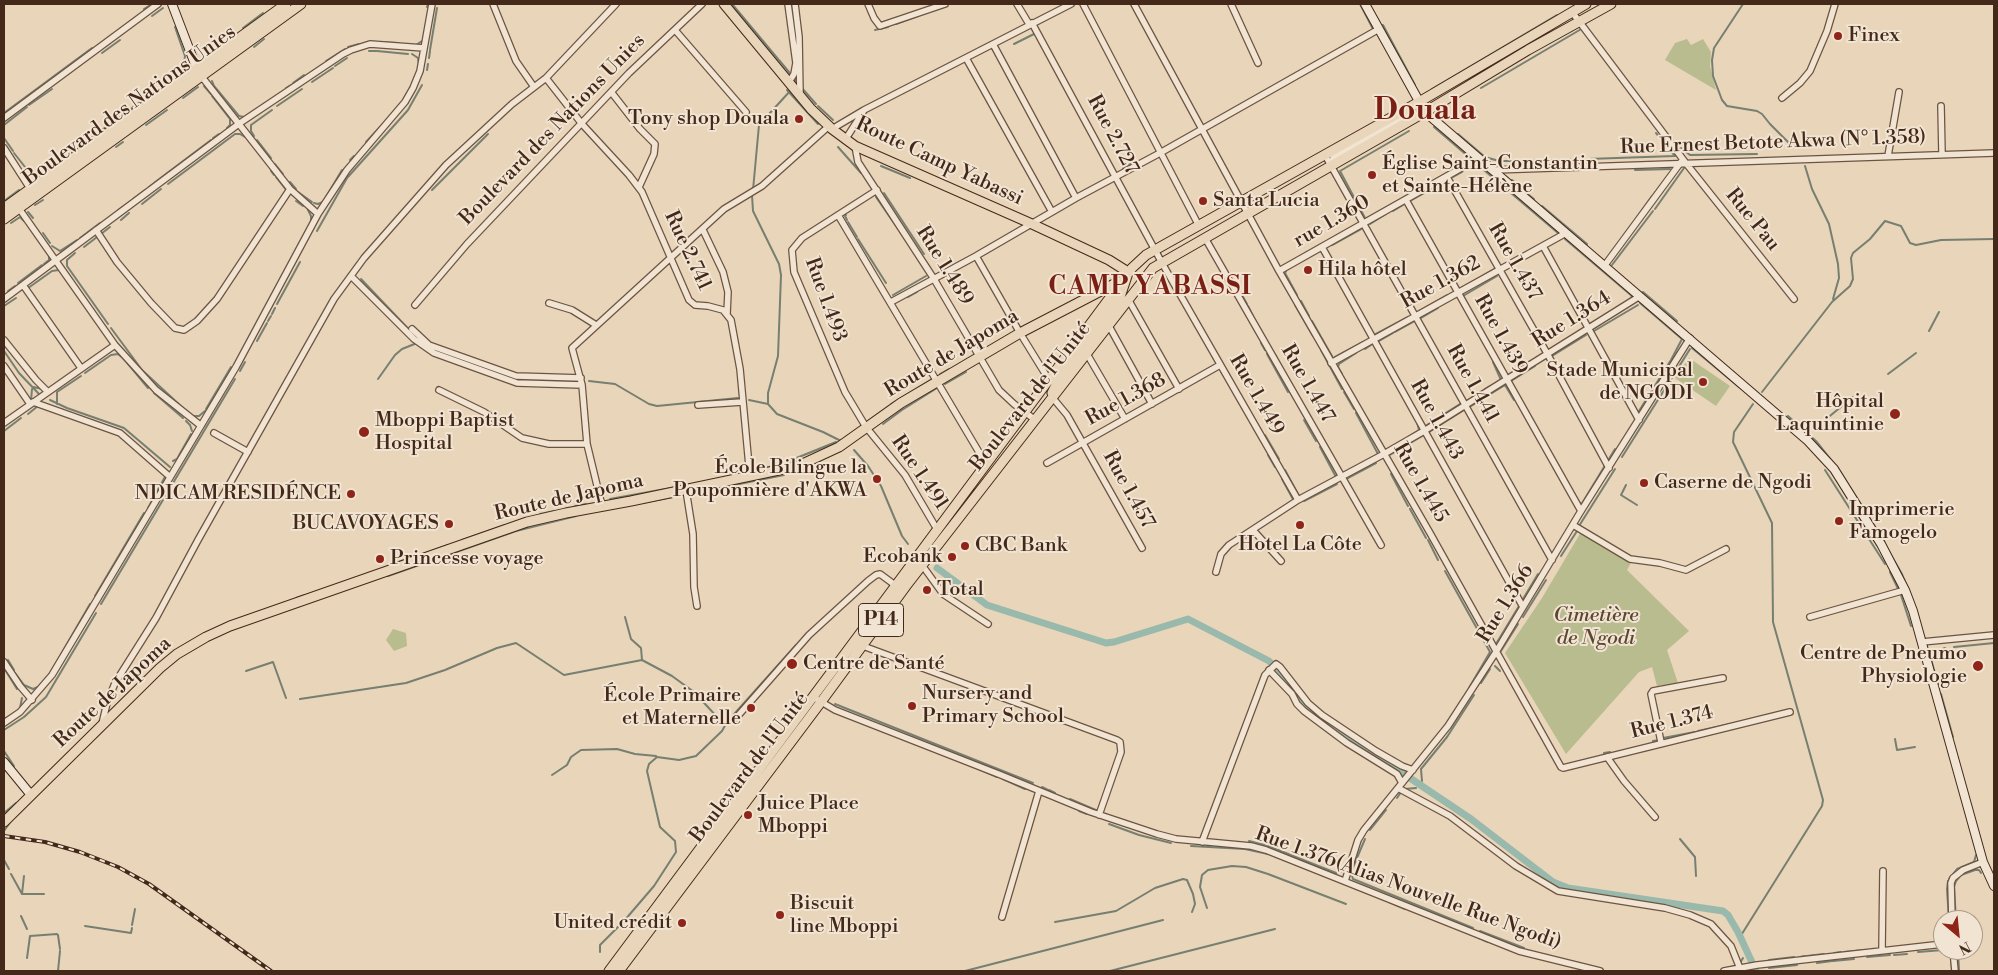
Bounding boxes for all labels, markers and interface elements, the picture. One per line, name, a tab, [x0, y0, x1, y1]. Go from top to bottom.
street label: Boulevard des Nations Unies	[19, 21, 241, 191]
place label: Finex	[1848, 24, 1900, 48]
street label: Boulevard des Nations Unies	[455, 29, 651, 231]
marker: Finex	[1832, 30, 1844, 42]
street label: Rue 2.727	[1081, 91, 1143, 179]
district label: Douala	[1374, 94, 1476, 130]
place label: Tony shop Douala	[628, 107, 789, 131]
marker: Tony shop Douala	[793, 113, 805, 125]
street label: Route Camp Yabassi	[851, 113, 1027, 211]
street label: Rue Ernest Betote Akwa (N° 1.358)	[1620, 126, 1926, 160]
place label: Église Saint-Constantin et Sainte-Hélène	[1382, 152, 1598, 199]
marker: Église Saint-Constantin et Sainte-Hélène	[1366, 169, 1378, 181]
street label: Rue Pau	[1720, 184, 1784, 256]
place label: Santa Lucia	[1213, 189, 1320, 213]
street label: rue 1.360	[1289, 190, 1375, 254]
marker: Santa Lucia	[1197, 195, 1209, 207]
street label: Rue 2.741	[658, 207, 716, 295]
street label: Rue 1.437	[1482, 219, 1546, 305]
street label: Rue 1.489	[910, 222, 978, 310]
street label: Rue 1.362	[1397, 251, 1485, 315]
street label: Rue 1.493	[799, 255, 851, 345]
place label: Hila hôtel	[1318, 258, 1407, 282]
marker: Hila hôtel	[1302, 264, 1314, 276]
district label: CAMP YABASSI	[1047, 273, 1253, 303]
street label: Rue 1.364	[1528, 286, 1616, 354]
street label: Rue 1.439	[1468, 291, 1532, 379]
street label: Route de Japoma	[881, 305, 1023, 403]
street label: Boulevard de l'Unité	[965, 318, 1097, 476]
street label: Rue 1.447	[1275, 341, 1339, 427]
street label: Rue 1.441	[1441, 341, 1503, 427]
street label: Rue 1.449	[1223, 350, 1289, 440]
place label: Stade Municipal de NGODI	[1547, 359, 1693, 406]
street label: Rue 1.368	[1082, 368, 1170, 432]
street label: Rue 1.443	[1404, 376, 1468, 464]
marker: Stade Municipal de NGODI	[1697, 376, 1709, 388]
place label: Hôpital Laquintinie	[1776, 390, 1884, 437]
marker: Hôpital Laquintinie	[1888, 407, 1902, 421]
place label: Mboppi Baptist Hospital	[375, 409, 515, 456]
marker: Mboppi Baptist Hospital	[357, 425, 371, 439]
street label: Rue 1.491	[885, 431, 953, 515]
street label: Rue 1.445	[1388, 439, 1452, 527]
street label: Rue 1.457	[1097, 447, 1159, 533]
place label: École Bilingue la Pouponnière d'AKWA	[673, 456, 867, 503]
street label: Route de Japoma	[492, 469, 646, 527]
place label: Caserne de Ngodi	[1654, 471, 1812, 495]
marker: École Bilingue la Pouponnière d'AKWA	[871, 473, 883, 485]
marker: Caserne de Ngodi	[1638, 477, 1650, 489]
place label: NDICAM RESIDÉNCE	[135, 482, 341, 506]
marker: NDICAM RESIDÉNCE	[345, 488, 357, 500]
place label: Imprimerie Famogelo	[1849, 498, 1955, 545]
place label: BUCAVOYAGES	[292, 512, 439, 536]
marker: Imprimerie Famogelo	[1833, 515, 1845, 527]
marker: BUCAVOYAGES	[443, 518, 455, 530]
marker: Hotel La Côte	[1294, 519, 1306, 531]
place label: Hotel La Côte	[1238, 533, 1362, 557]
place label: CBC Bank	[975, 534, 1067, 558]
marker: CBC Bank	[959, 540, 971, 552]
place label: Ecobank	[863, 545, 942, 569]
place label: Princesse voyage	[390, 547, 543, 571]
marker: Ecobank	[946, 551, 958, 563]
marker: Princesse voyage	[374, 553, 386, 565]
street label: Rue 1.366	[1472, 560, 1540, 648]
place label: Total	[937, 578, 984, 602]
marker: Total	[921, 584, 933, 596]
road number: P14	[858, 604, 904, 636]
park label: Cimetière de Ngodi	[1553, 604, 1639, 651]
street label: Route de Japoma	[49, 632, 177, 754]
place label: Centre de Pneumo Physiologie	[1800, 642, 1967, 689]
place label: Centre de Santé	[803, 652, 945, 676]
marker: Centre de Santé	[785, 657, 799, 671]
marker: Centre de Pneumo Physiologie	[1971, 659, 1985, 673]
place label: Nursery and Primary School	[922, 682, 1064, 729]
place label: École Primaire et Maternelle	[604, 684, 741, 731]
street label: Boulevard de l'Unité	[686, 688, 814, 848]
marker: Nursery and Primary School	[906, 700, 918, 712]
street label: Rue 1.374	[1628, 701, 1716, 745]
marker: École Primaire et Maternelle	[745, 702, 757, 714]
place label: Juice Place Mboppi	[758, 792, 859, 839]
marker: Juice Place Mboppi	[742, 809, 754, 821]
street label: Rue 1.376(Alias Nouvelle Rue Ngodi)	[1252, 822, 1564, 956]
place label: Biscuit line Mboppi	[790, 892, 899, 939]
marker: Biscuit line Mboppi	[774, 909, 786, 921]
north arrow	[1933, 910, 1983, 960]
place label: United crédit	[553, 911, 672, 935]
marker: United crédit	[676, 917, 688, 929]
text: N	[1955, 937, 1974, 958]

